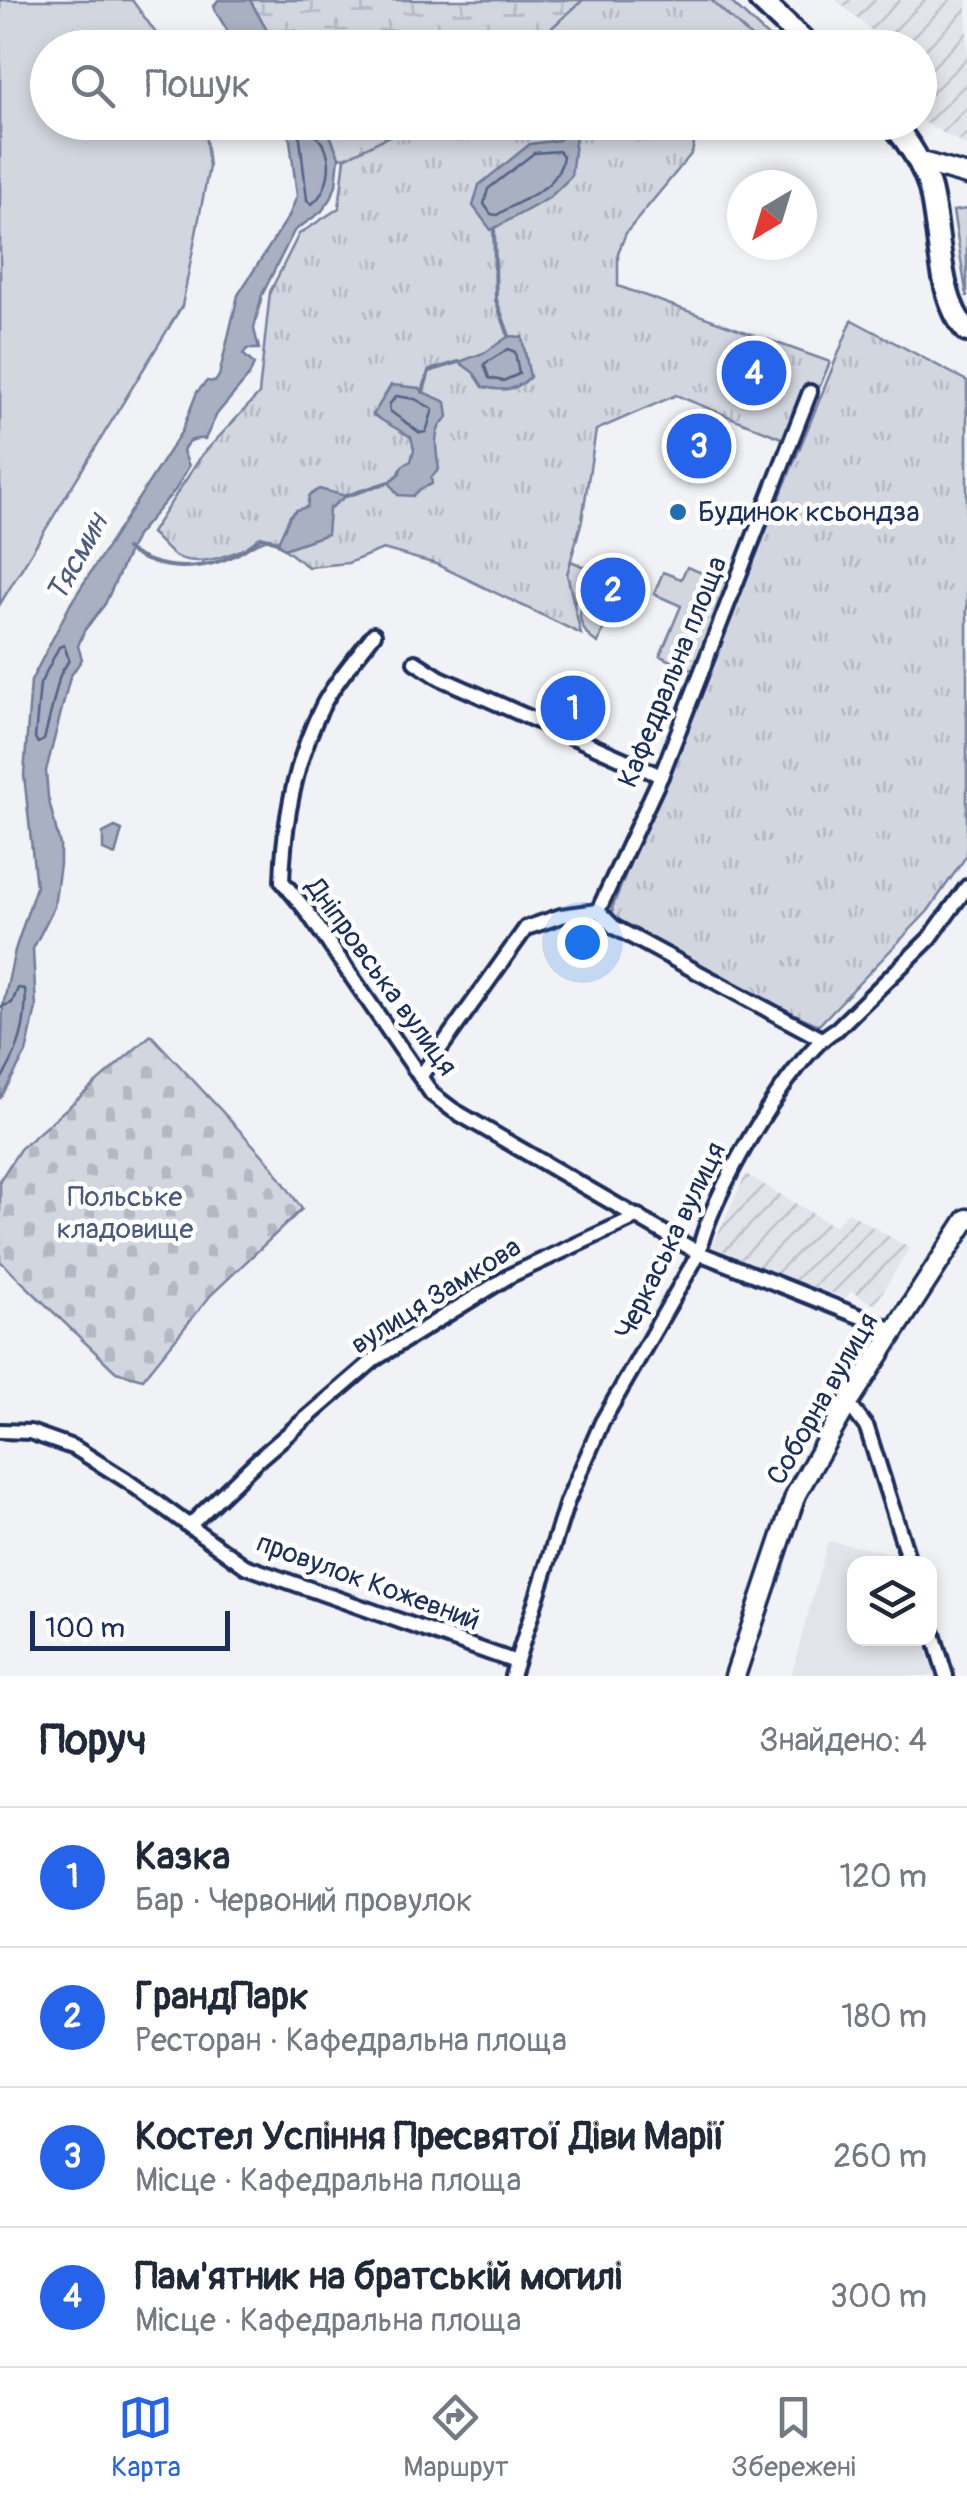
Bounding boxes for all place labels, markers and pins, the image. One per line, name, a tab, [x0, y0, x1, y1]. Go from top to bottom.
pin: 4	[722, 336, 786, 410]
pin: 3	[666, 408, 732, 484]
place label: Будинок ксьондза	[698, 495, 919, 530]
marker: Будинок ксьондза	[667, 501, 689, 523]
pin: 2	[580, 552, 646, 628]
pin: 1	[540, 670, 606, 746]

